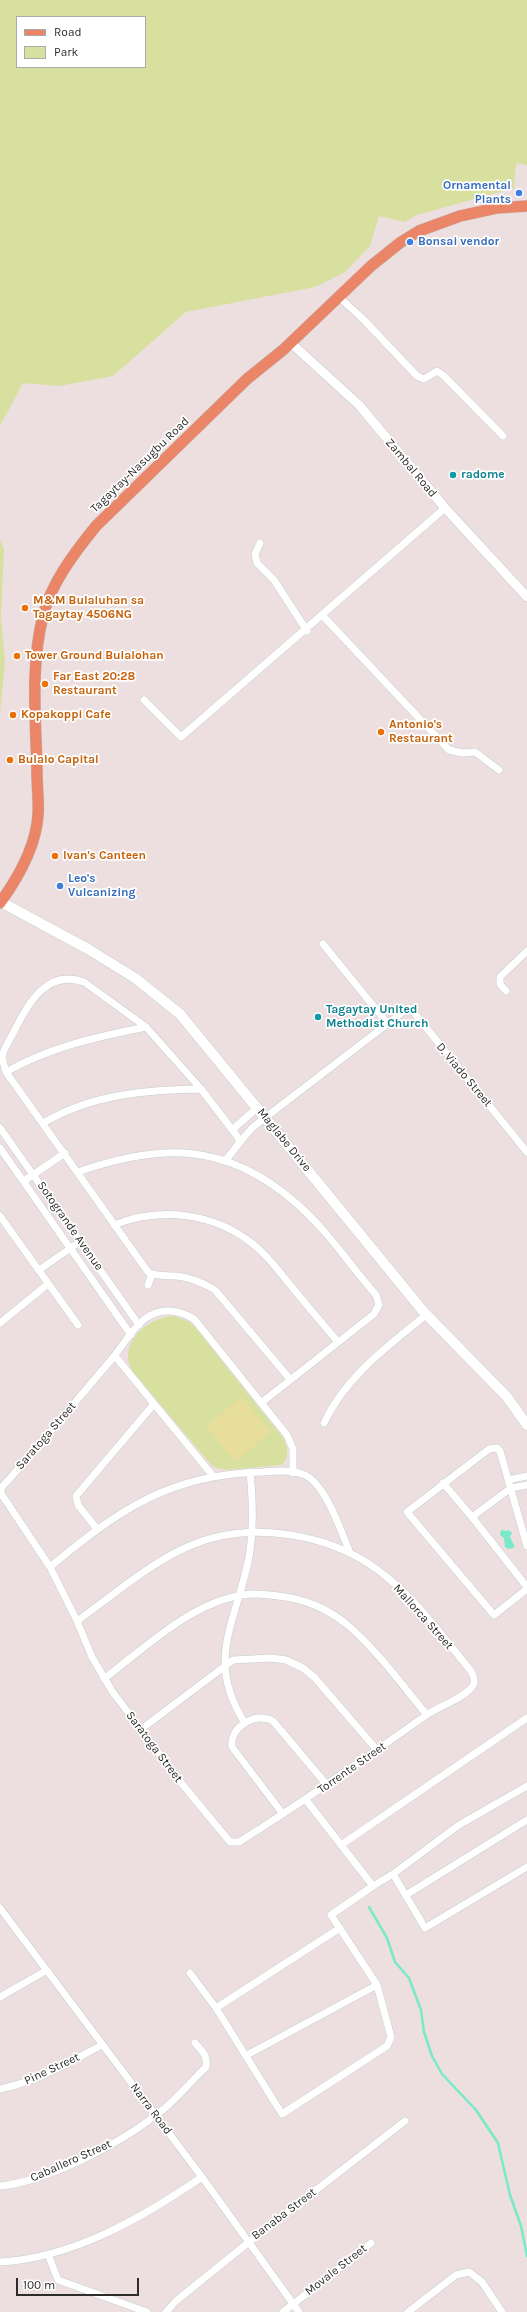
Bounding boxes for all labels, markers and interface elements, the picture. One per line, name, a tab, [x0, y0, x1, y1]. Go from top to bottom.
legend	[16, 16, 146, 68]
text: Road	[54, 25, 82, 39]
text: Park	[54, 45, 78, 59]
place label: Ornamental Plants	[443, 179, 511, 207]
marker: Ornamental Plants	[514, 188, 524, 198]
place label: Bonsai vendor	[418, 235, 499, 249]
marker: Bonsai vendor	[405, 237, 415, 247]
street label: Tagaytay-Nasugbu Road	[88, 414, 192, 516]
street label: Zambal Road	[382, 436, 440, 500]
place label: radome	[461, 468, 505, 482]
marker: radome	[448, 470, 458, 480]
place label: M&M Bulaluhan sa Tagaytay 4506NG	[33, 594, 144, 622]
marker: M&M Bulaluhan sa Tagaytay 4506NG	[20, 603, 30, 613]
place label: Tower Ground Bulalohan	[25, 649, 164, 663]
marker: Tower Ground Bulalohan	[12, 651, 22, 661]
place label: Far East 20:28 Restaurant	[53, 670, 135, 698]
marker: Far East 20:28 Restaurant	[40, 679, 50, 689]
place label: Kopakoppi Cafe	[21, 708, 111, 722]
marker: Kopakoppi Cafe	[8, 710, 18, 720]
place label: Antonio's Restaurant	[389, 718, 453, 746]
marker: Antonio's Restaurant	[376, 727, 386, 737]
place label: Bulalo Capital	[18, 753, 99, 767]
marker: Bulalo Capital	[5, 755, 15, 765]
place label: Ivan's Canteen	[63, 849, 146, 863]
marker: Ivan's Canteen	[50, 851, 60, 861]
place label: Leo's Vulcanizing	[68, 872, 136, 900]
marker: Leo's Vulcanizing	[55, 881, 65, 891]
place label: Tagaytay United Methodist Church	[326, 1003, 428, 1031]
marker: Tagaytay United Methodist Church	[313, 1012, 323, 1022]
street label: D. Viado Street	[433, 1040, 495, 1110]
street label: Maglabe Drive	[254, 1105, 314, 1175]
street label: Sotogrande Avenue	[34, 1179, 106, 1273]
street label: Saratoga Street	[13, 1399, 79, 1473]
street label: Mallorca Street	[390, 1581, 456, 1653]
street label: Saratoga Street	[123, 1709, 185, 1785]
street label: Torrente Street	[315, 1739, 389, 1797]
street label: Pine Street	[22, 2050, 82, 2088]
street label: Narra Road	[127, 2080, 175, 2138]
street label: Caballero Street	[28, 2137, 114, 2185]
street label: Banaba Street	[249, 2185, 319, 2243]
street label: Movale Street	[302, 2241, 370, 2299]
scale bar	[18, 2270, 141, 2296]
text: 100 m	[23, 2278, 55, 2292]

